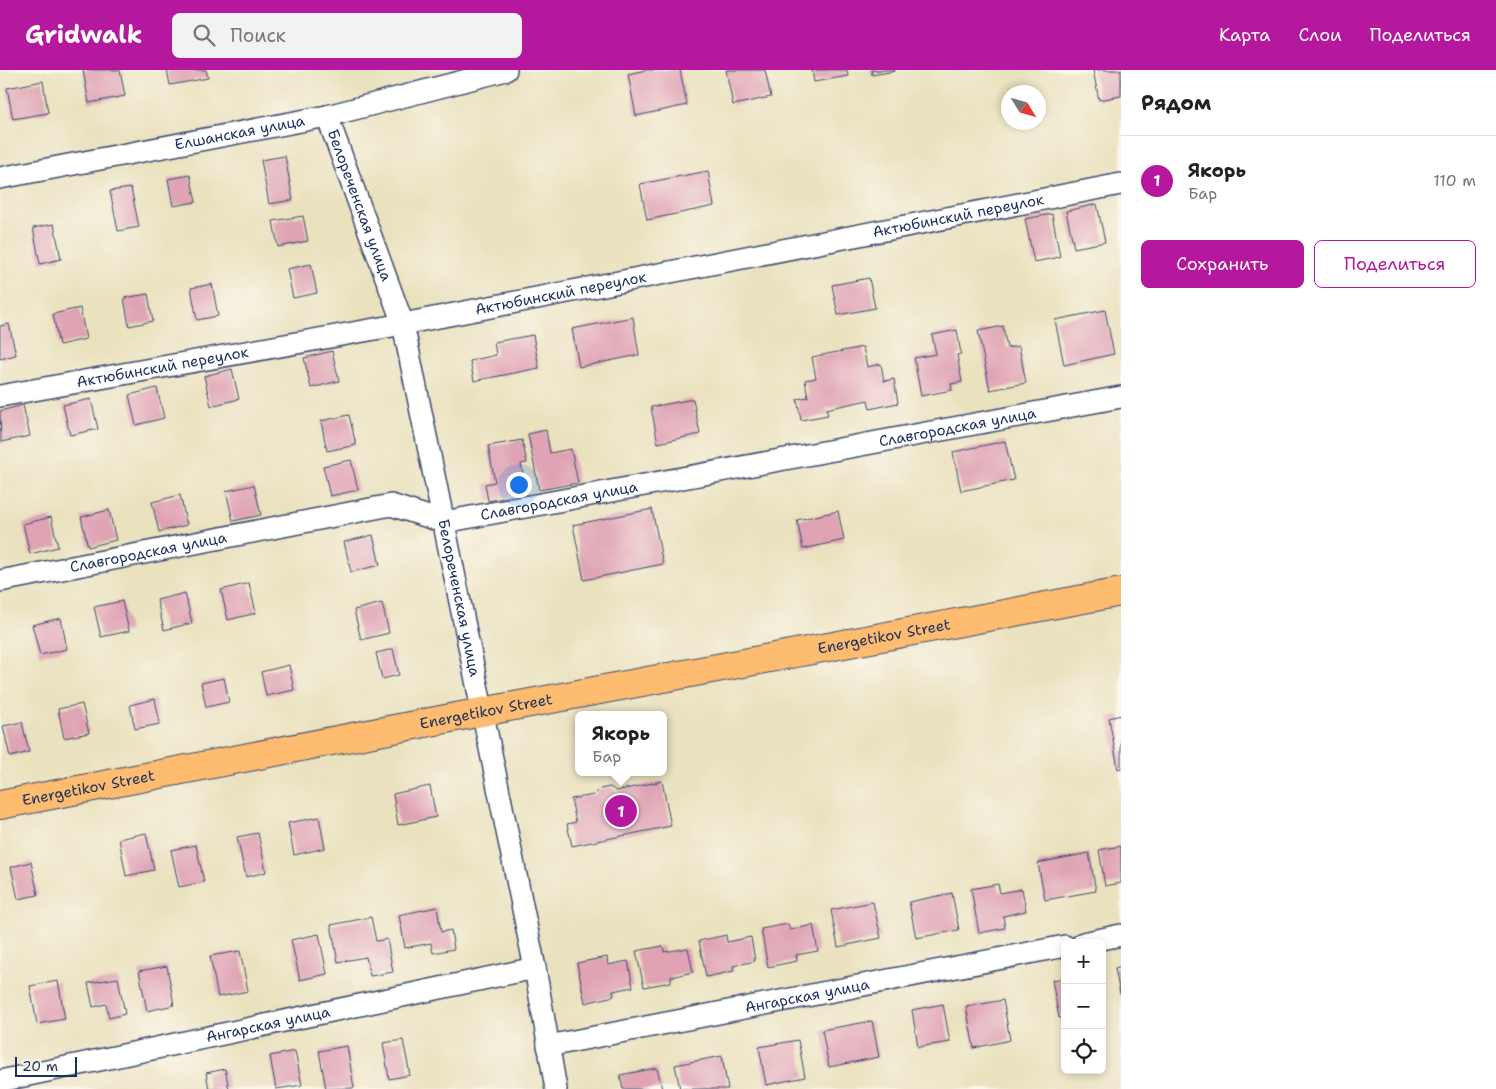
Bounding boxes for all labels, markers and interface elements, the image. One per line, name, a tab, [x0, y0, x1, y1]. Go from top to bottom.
search box	[172, 13, 522, 58]
text: Gridwalk	[25, 19, 142, 51]
icon: search	[190, 21, 218, 49]
text: Поиск	[230, 23, 286, 48]
text: Карта	[1219, 23, 1270, 47]
text: Слои	[1298, 23, 1342, 47]
text: Поделиться	[1370, 23, 1471, 47]
north arrow	[1001, 85, 1046, 130]
text: Рядом	[1141, 89, 1211, 117]
street label: Елшанская улица	[173, 110, 307, 155]
street label: Белореченская улица	[323, 126, 397, 285]
text: Якорь	[1188, 158, 1246, 183]
text: 1	[1153, 170, 1161, 191]
text: 110 m	[1433, 170, 1476, 191]
text: Бар	[1188, 183, 1217, 204]
street label: Актюбинский переулок	[871, 189, 1046, 242]
button: Сохранить	[1141, 240, 1304, 288]
button: Поделиться	[1314, 240, 1476, 288]
street label: Актюбинский переулок	[473, 267, 648, 320]
street label: Актюбинский переулок	[75, 342, 250, 392]
street label: Славгородская улица	[877, 403, 1038, 452]
your location	[506, 472, 532, 498]
street label: Славгородская улица	[479, 476, 640, 525]
street label: Белореченская улица	[433, 517, 485, 679]
street label: Славгородская улица	[68, 527, 229, 577]
street label: Energetikov Street	[816, 614, 952, 659]
street label: Energetikov Street	[418, 689, 554, 734]
popup	[575, 711, 667, 776]
text: Якорь	[592, 721, 650, 746]
text: Бар	[592, 746, 621, 767]
street label: Energetikov Street	[20, 765, 156, 811]
pin: 1	[605, 792, 637, 830]
map controls	[1061, 939, 1106, 1074]
button: +	[1061, 939, 1106, 984]
street label: Ангарская улица	[743, 974, 872, 1018]
button: −	[1061, 984, 1106, 1029]
street label: Ангарская улица	[204, 1001, 333, 1047]
button: locate	[1061, 1029, 1106, 1074]
scale bar	[15, 1054, 78, 1077]
text: 20 m	[22, 1057, 58, 1075]

